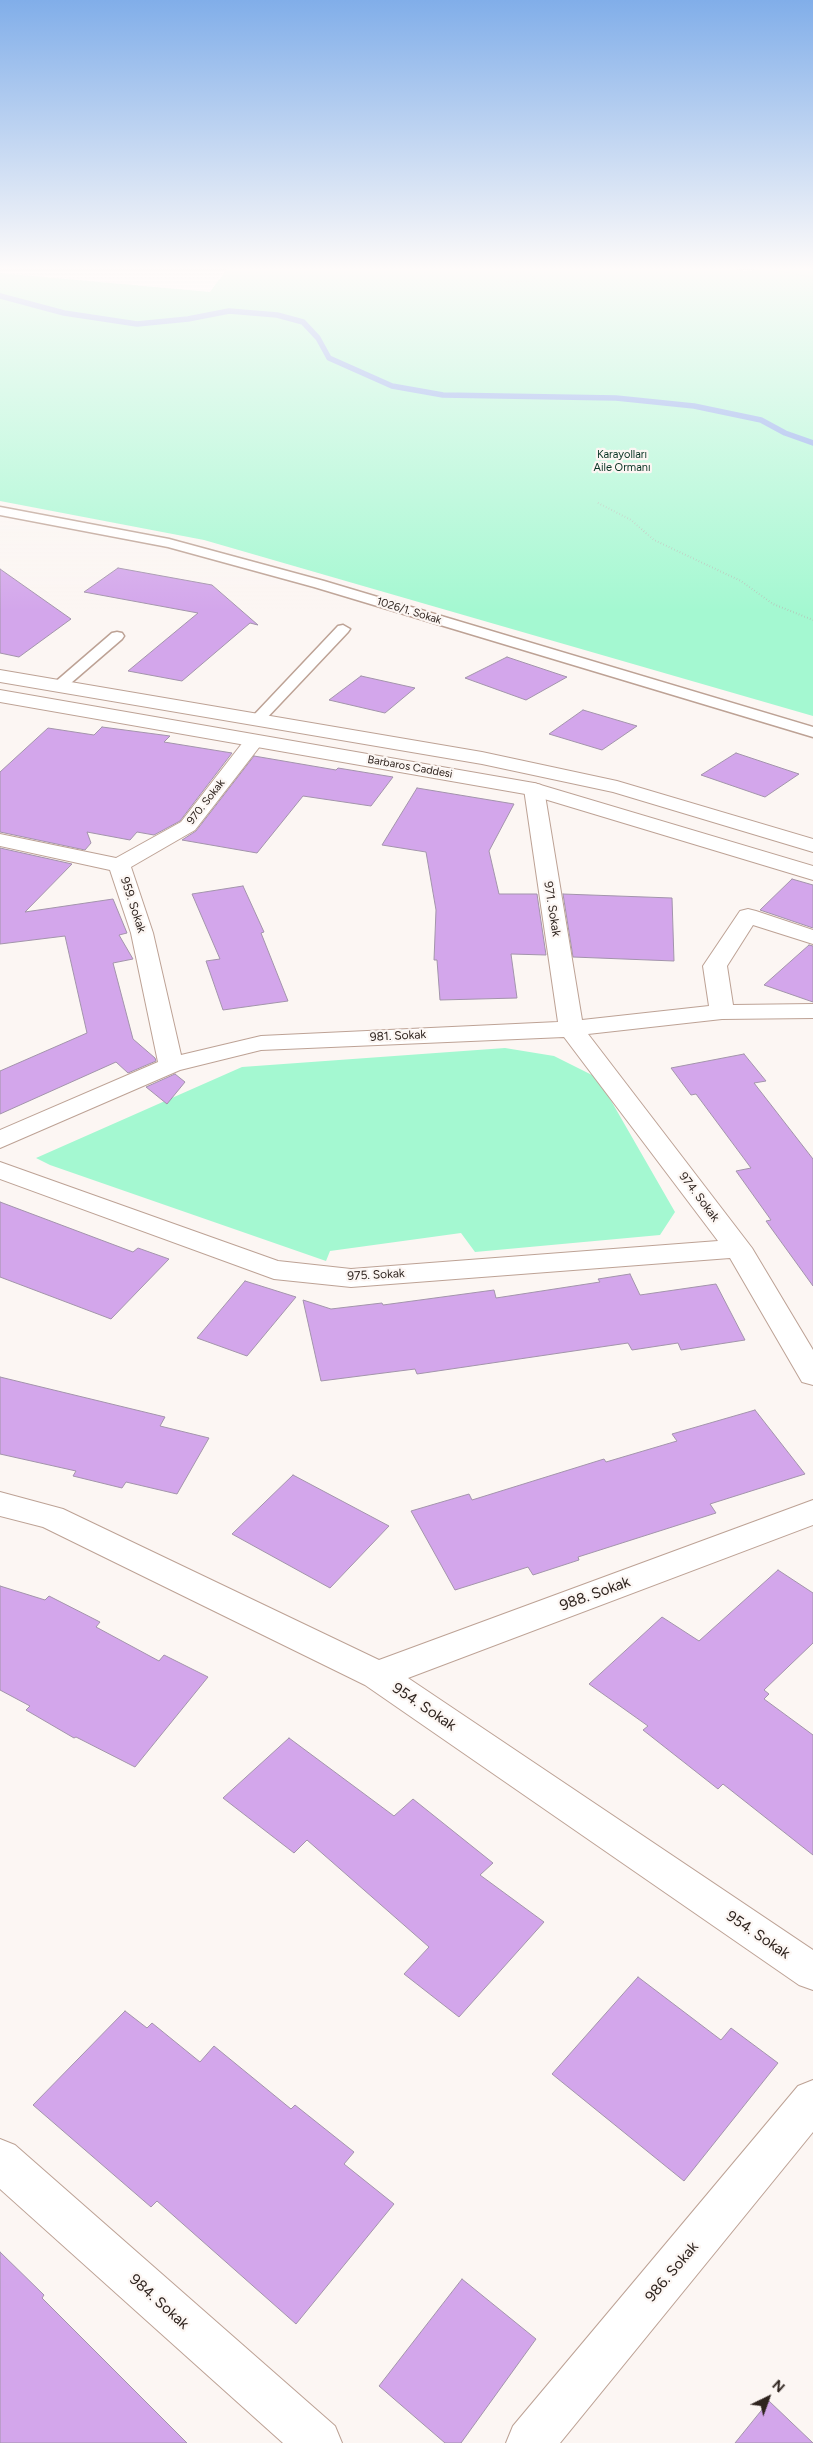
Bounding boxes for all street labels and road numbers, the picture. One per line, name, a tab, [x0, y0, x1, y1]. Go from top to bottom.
street label: 1026/1. Sokak	[375, 595, 443, 627]
street label: Barbaros Caddesi	[366, 753, 454, 781]
street label: 970. Sokak	[184, 777, 228, 827]
street label: 959. Sokak	[117, 875, 149, 935]
street label: 971. Sokak	[541, 880, 563, 938]
street label: 981. Sokak	[369, 1027, 427, 1045]
street label: 974. Sokak	[676, 1169, 722, 1225]
street label: 975. Sokak	[347, 1266, 405, 1284]
street label: 988. Sokak	[557, 1573, 633, 1615]
street label: 954. Sokak	[389, 1679, 459, 1735]
street label: 954. Sokak	[723, 1907, 793, 1963]
street label: 986. Sokak	[642, 2238, 702, 2306]
street label: 984. Sokak	[126, 2271, 192, 2333]

